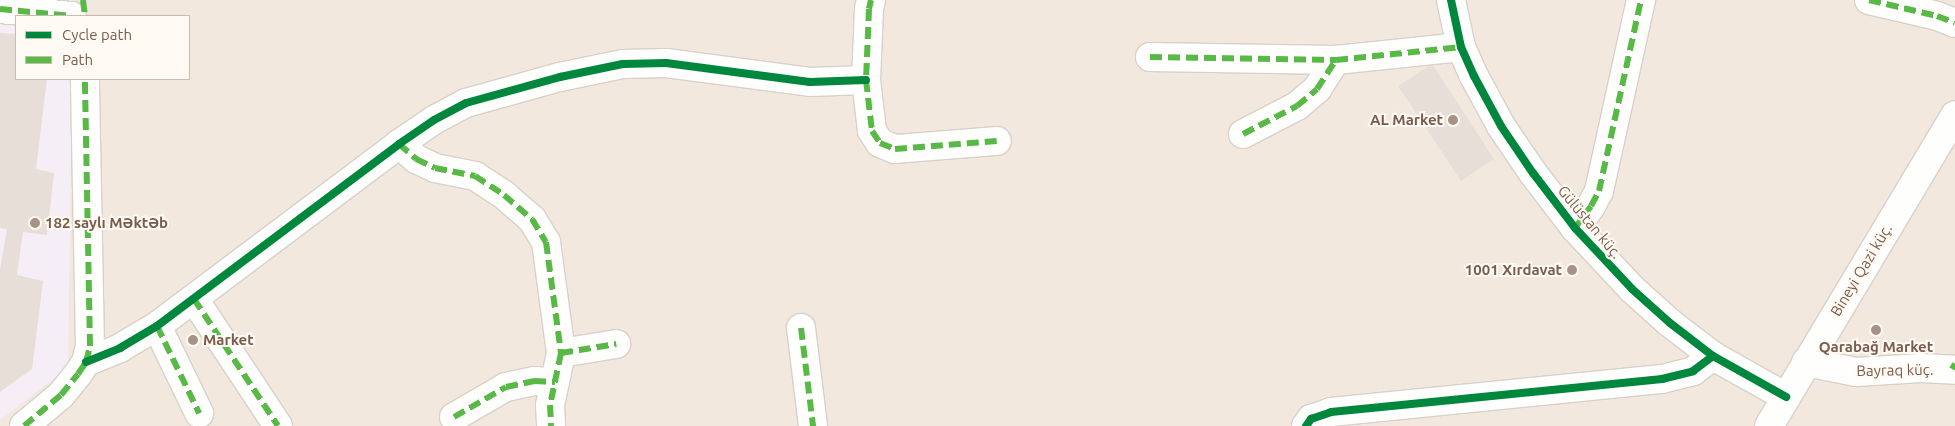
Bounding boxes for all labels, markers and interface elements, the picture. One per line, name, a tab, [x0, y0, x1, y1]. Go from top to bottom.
legend	[15, 15, 190, 80]
text: Cycle path	[62, 26, 132, 43]
text: Path	[62, 51, 93, 68]
place label: AL Market	[1370, 111, 1443, 129]
marker: AL Market	[1447, 114, 1459, 126]
street label: Gülüstan küç.	[1554, 182, 1626, 262]
place label: 182 saylı Məktəb	[45, 214, 168, 232]
marker: 182 saylı Məktəb	[29, 217, 41, 229]
street label: Bineyi Qazi küç.	[1826, 221, 1896, 319]
place label: 1001 Xırdavat	[1465, 261, 1562, 279]
marker: 1001 Xırdavat	[1566, 264, 1578, 276]
marker: Qarabağ Market	[1870, 324, 1882, 336]
place label: Market	[203, 331, 254, 349]
marker: Market	[187, 334, 199, 346]
place label: Qarabağ Market	[1819, 338, 1933, 356]
street label: Bayraq küç.	[1856, 360, 1934, 380]

